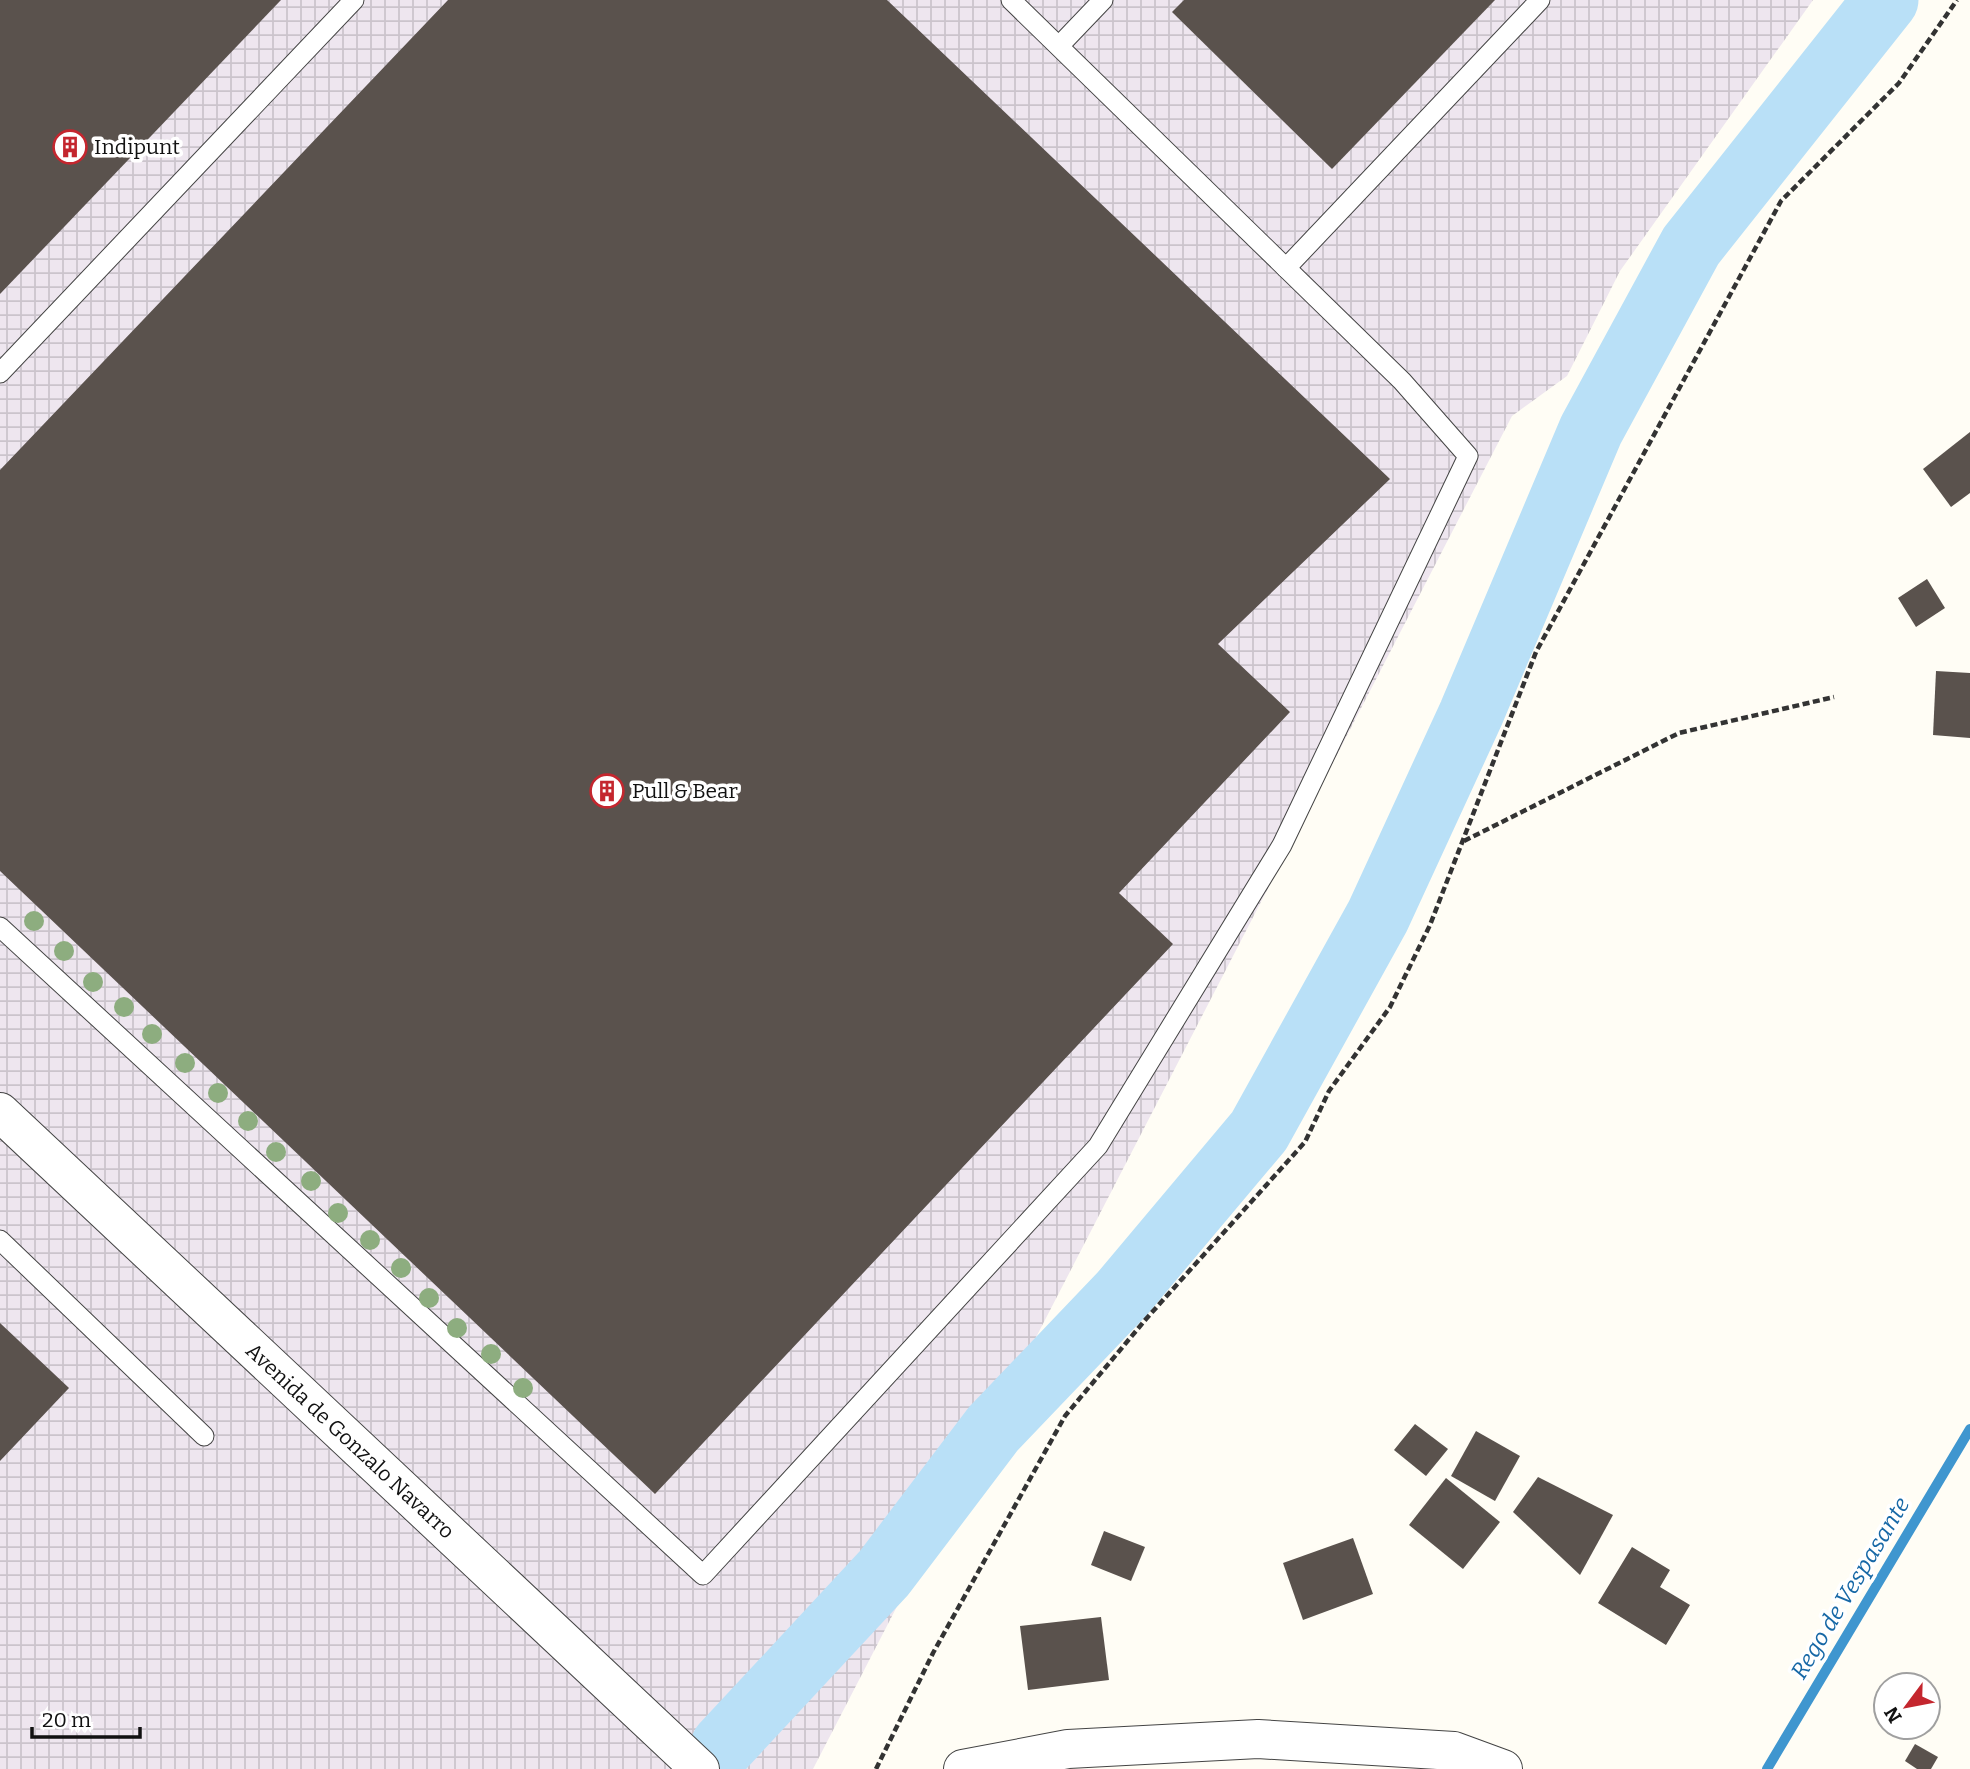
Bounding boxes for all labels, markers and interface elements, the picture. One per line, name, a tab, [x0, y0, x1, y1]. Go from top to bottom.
building icon: Indipunt	[51, 128, 89, 166]
place label: Indipunt	[94, 134, 180, 160]
building icon: Pull & Bear	[588, 772, 626, 810]
place label: Pull & Bear	[632, 778, 738, 804]
street label: Avenida de Gonzalo Navarro	[240, 1338, 460, 1544]
water label: Rego de Vespasante	[1785, 1492, 1916, 1684]
north arrow	[1872, 1671, 1942, 1741]
scale bar	[32, 1696, 140, 1740]
text: N	[1879, 1702, 1907, 1727]
text: 20 m	[42, 1707, 91, 1733]

